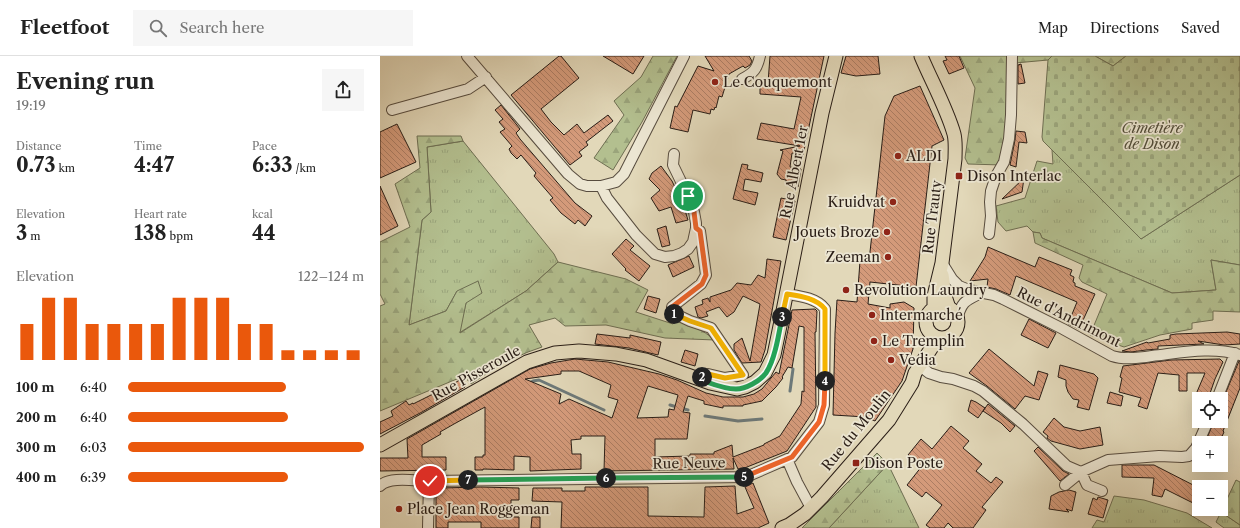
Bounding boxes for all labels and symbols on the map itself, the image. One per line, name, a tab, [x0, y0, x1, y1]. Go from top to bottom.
place label: Le Couquemont	[723, 73, 832, 91]
marker: Le Couquemont	[710, 77, 720, 87]
park label: Cimetière de Dison	[1122, 119, 1184, 153]
street label: Rue Albert 1er	[776, 124, 812, 220]
place label: ALDI	[905, 147, 942, 165]
marker: ALDI	[893, 151, 903, 161]
place label: Dison Interlac	[967, 167, 1061, 185]
marker: Dison Interlac	[954, 171, 964, 181]
pin	[671, 179, 705, 213]
street label: Rue Trauty	[919, 179, 945, 255]
place label: Kruidvat	[827, 193, 885, 211]
marker: Kruidvat	[888, 197, 898, 207]
place label: Jouets Broze	[793, 223, 879, 241]
marker: Jouets Broze	[882, 227, 892, 237]
place label: Zeeman	[826, 248, 880, 266]
marker: Zeeman	[883, 252, 893, 262]
place label: Revolution Laundry	[854, 281, 987, 299]
street label: Rue d'Andrimont	[1014, 283, 1124, 351]
marker: Revolution Laundry	[841, 285, 851, 295]
pin: 1	[664, 304, 684, 324]
place label: Intermarché	[880, 306, 963, 324]
pin: 3	[772, 307, 792, 327]
marker: Intermarché	[867, 310, 877, 320]
place label: Le Tremplin	[882, 332, 965, 350]
marker: Le Tremplin	[869, 336, 879, 346]
street label: Rue Pisseroule	[428, 341, 524, 405]
place label: Vedia	[898, 351, 936, 369]
marker: Vedia	[886, 355, 896, 365]
pin: 2	[692, 367, 712, 387]
pin: 4	[815, 371, 835, 391]
street label: Rue du Moulin	[818, 385, 894, 474]
street label: Rue Neuve	[652, 453, 726, 473]
place label: Dison Poste	[864, 454, 943, 472]
marker: Dison Poste	[851, 458, 861, 468]
pin	[413, 464, 447, 498]
pin: 5	[734, 467, 754, 487]
pin: 6	[596, 468, 616, 488]
pin: 7	[458, 470, 478, 490]
place label: Place Jean Roggeman	[407, 500, 550, 518]
marker: Place Jean Roggeman	[394, 504, 404, 514]

